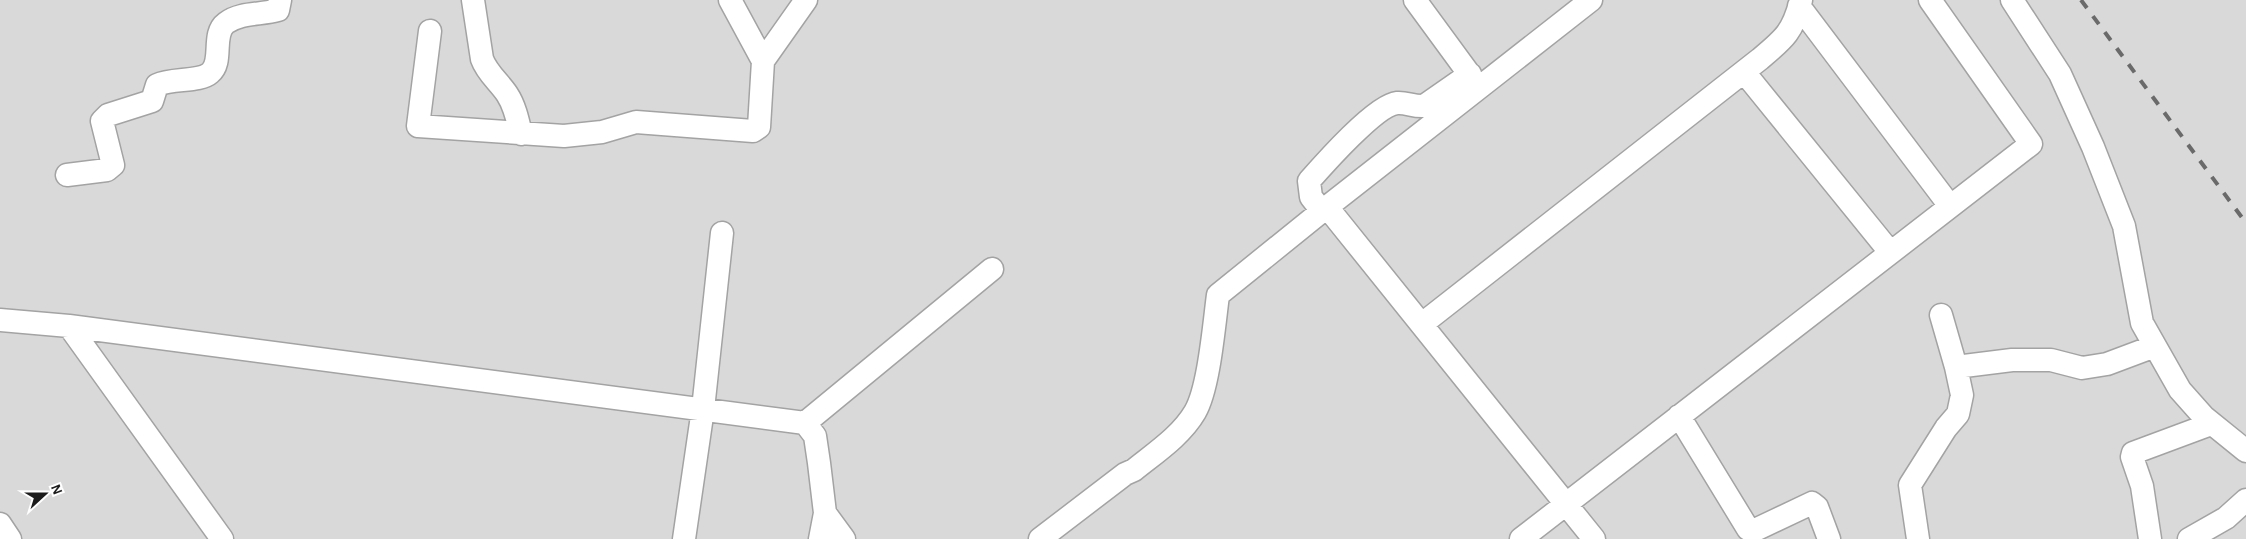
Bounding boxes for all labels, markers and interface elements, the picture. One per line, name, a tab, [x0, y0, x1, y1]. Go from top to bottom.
north arrow	[20, 469, 70, 519]
text: N	[48, 483, 64, 497]

